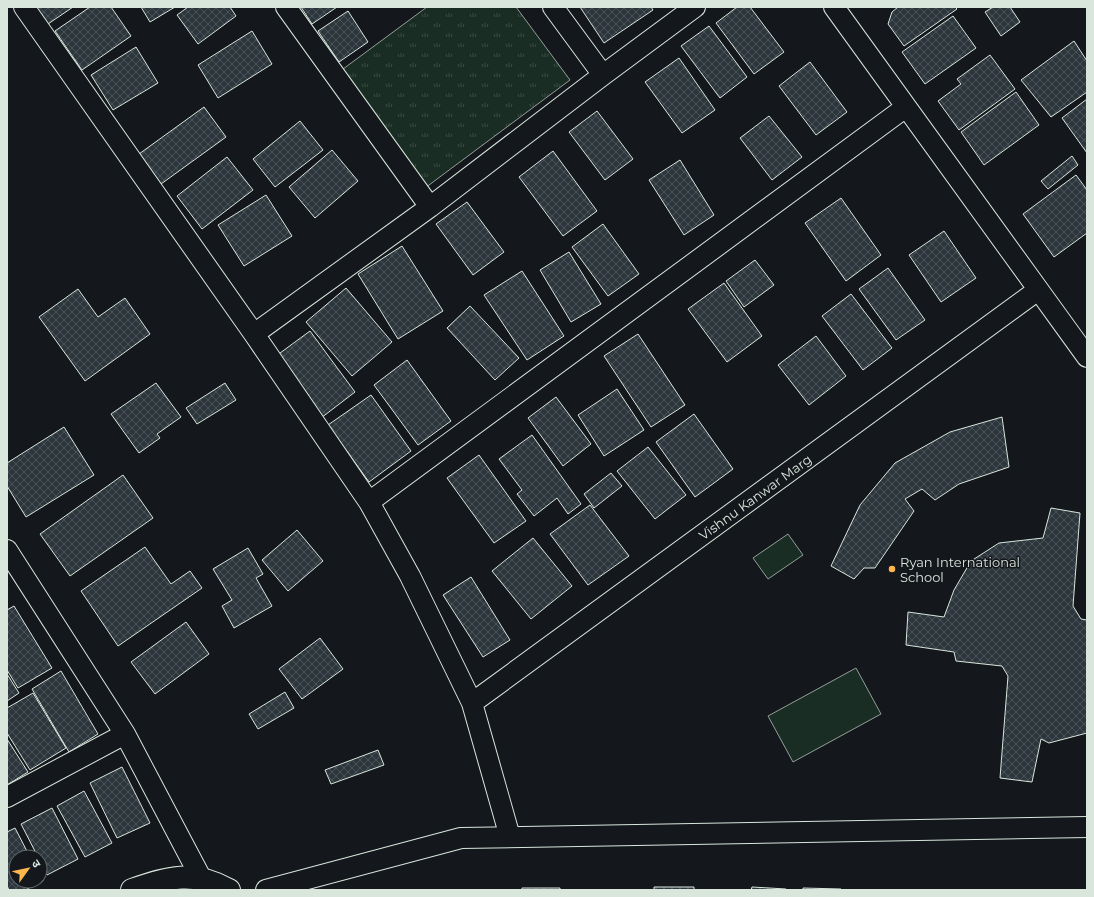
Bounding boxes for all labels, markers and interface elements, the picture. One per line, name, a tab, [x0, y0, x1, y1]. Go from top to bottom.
street label: Vishnu Kanwar Marg	[696, 451, 814, 543]
place label: Ryan International School	[900, 554, 1020, 585]
marker: Ryan International School	[887, 564, 897, 574]
north arrow	[8, 849, 48, 889]
text: उ	[29, 857, 44, 871]

